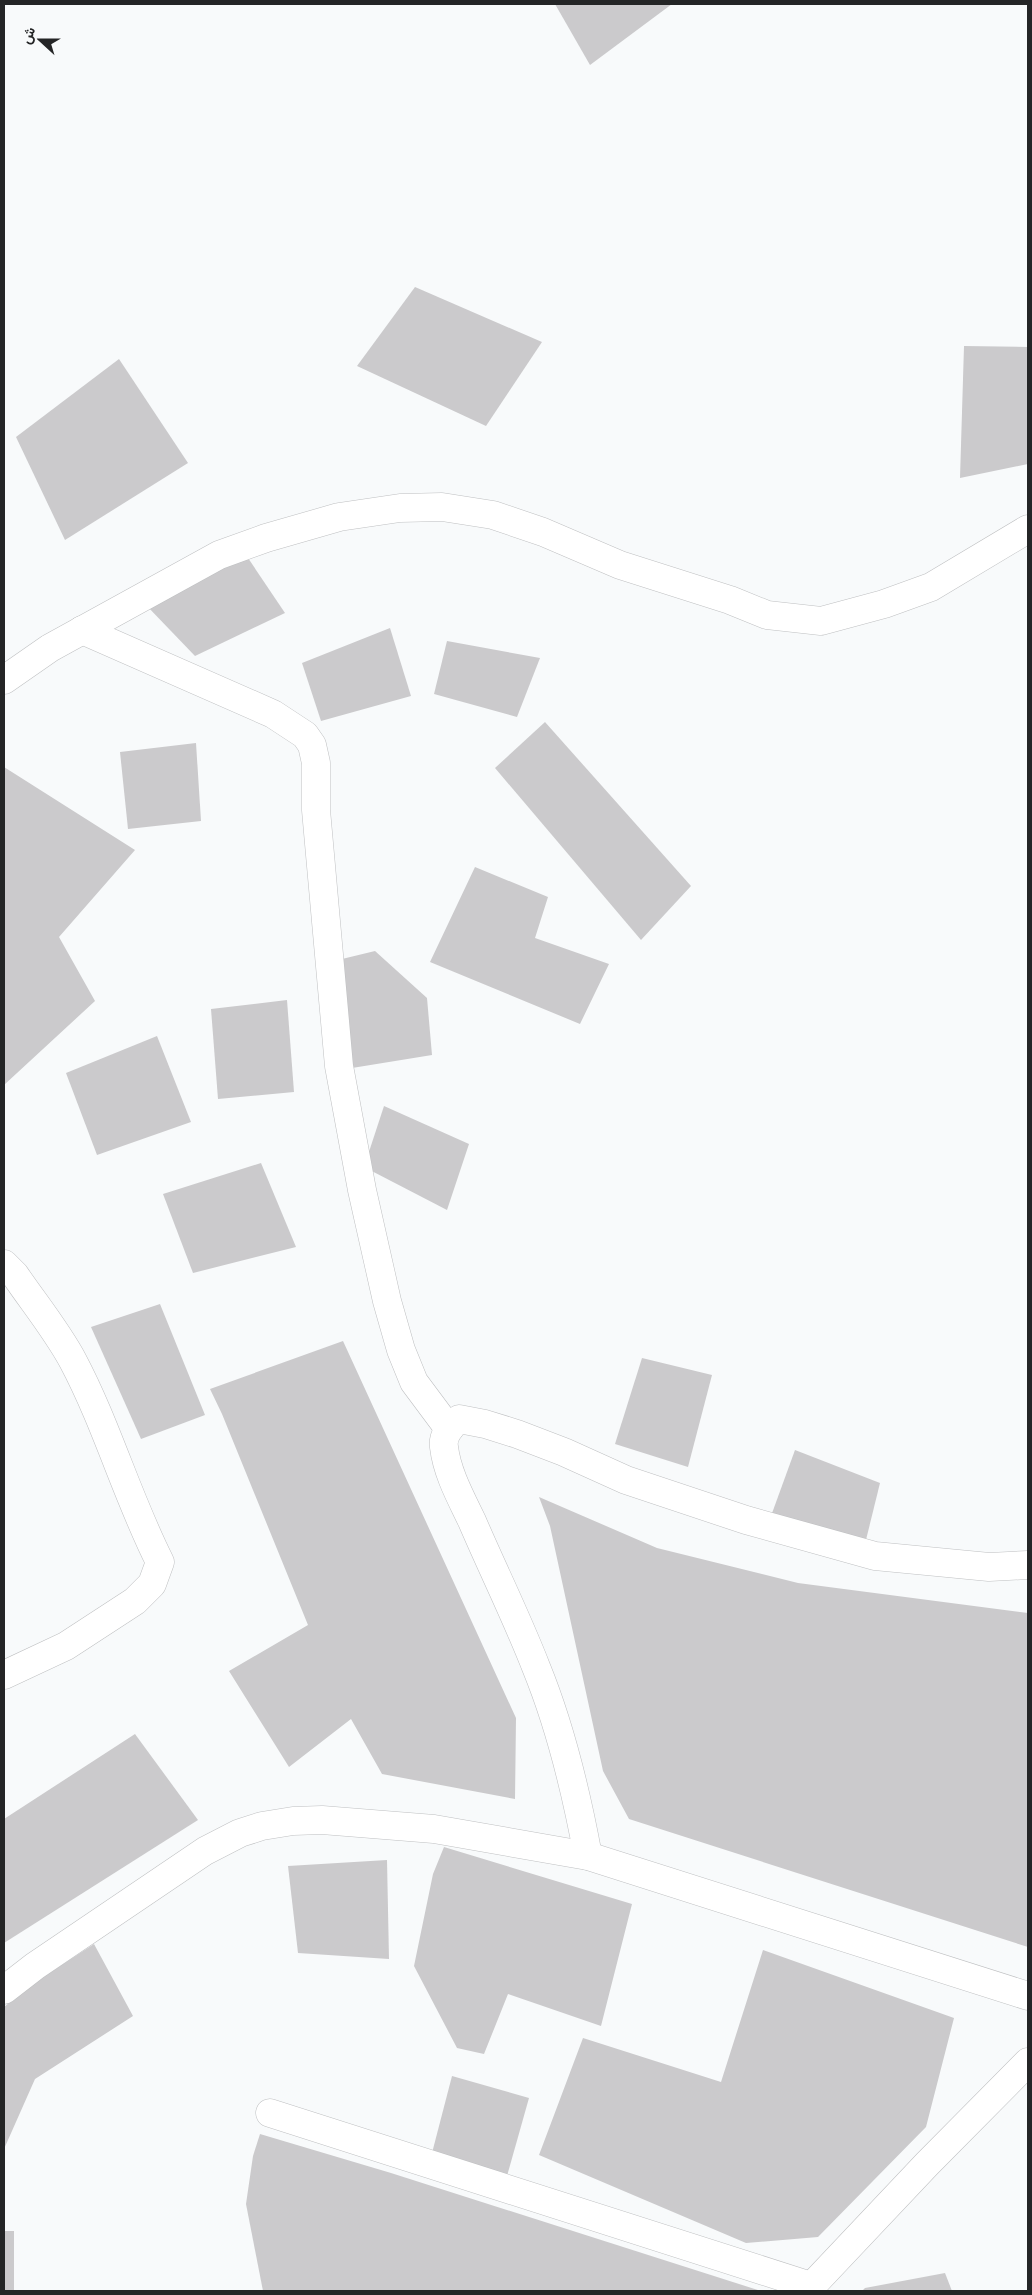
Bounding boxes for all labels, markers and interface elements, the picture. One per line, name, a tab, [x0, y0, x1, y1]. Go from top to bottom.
north arrow	[15, 15, 65, 65]
text: ش	[17, 24, 39, 46]

